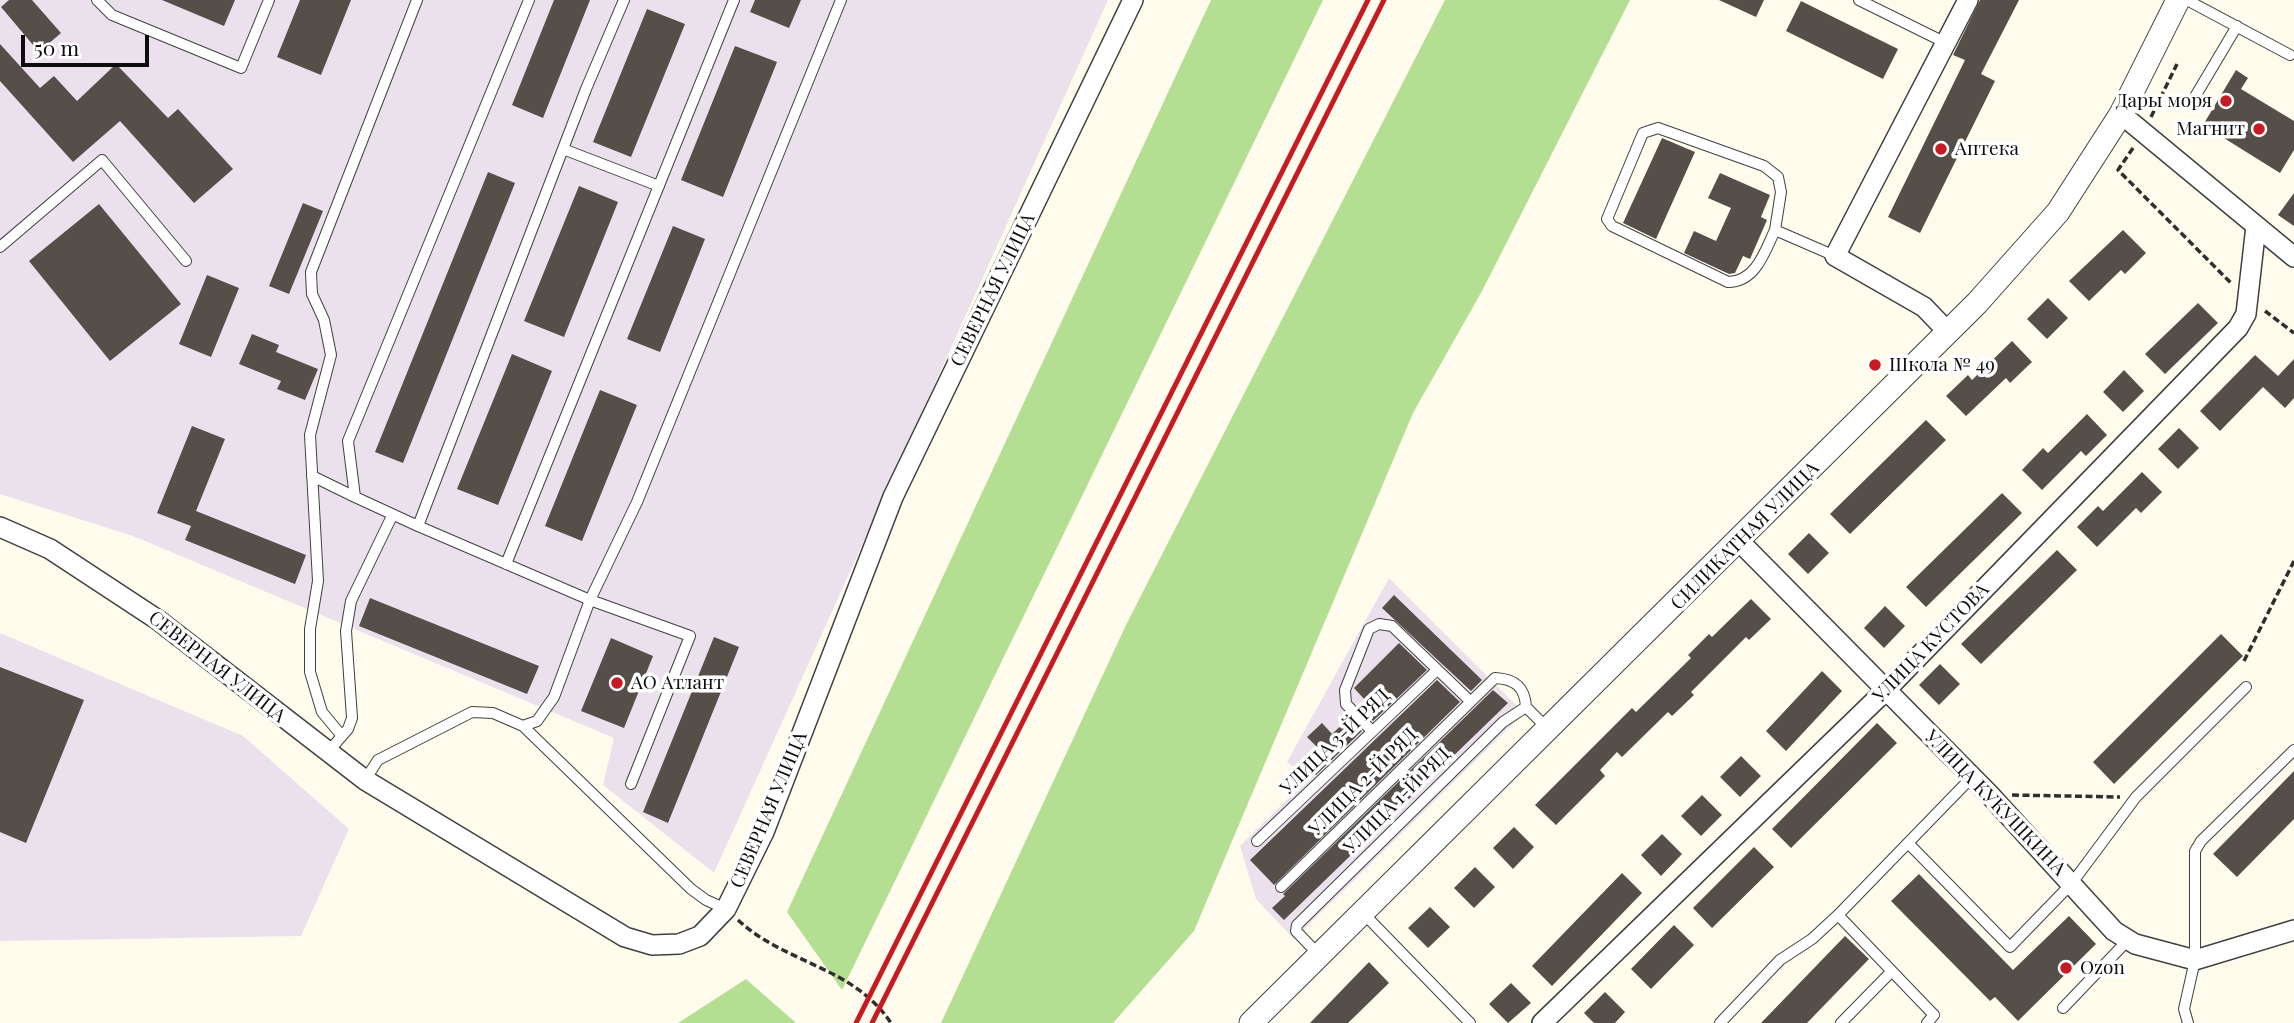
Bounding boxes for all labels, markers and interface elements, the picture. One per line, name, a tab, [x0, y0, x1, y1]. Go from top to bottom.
scale bar	[24, 21, 152, 65]
text: 50 m	[34, 33, 79, 61]
place label: Дары моря	[2116, 90, 2212, 112]
marker: Дары моря	[2218, 93, 2234, 109]
place label: Магнит	[2176, 118, 2245, 140]
marker: Магнит	[2251, 121, 2267, 137]
place label: Аптека	[1955, 138, 2019, 160]
marker: Аптека	[1933, 141, 1949, 157]
street label: СЕВЕРНАЯ УЛИЦА	[946, 210, 1040, 370]
place label: Школа № 49	[1889, 354, 1995, 376]
marker: Школа № 49	[1867, 357, 1883, 373]
street label: СИЛИКАТНАЯ УЛИЦА	[1666, 457, 1824, 615]
street label: УЛИЦА КУСТОВА	[1868, 579, 1994, 707]
street label: СЕВЕРНАЯ УЛИЦА	[144, 606, 290, 728]
place label: АО Атлант	[631, 672, 724, 694]
marker: АО Атлант	[609, 675, 625, 691]
street label: УЛИЦА 3-Й РЯД	[1276, 684, 1394, 800]
street label: УЛИЦА 2-Й РЯД	[1304, 723, 1422, 841]
street label: УЛИЦА КУКУШКИНА	[1920, 725, 2070, 881]
street label: СЕВЕРНАЯ УЛИЦА	[726, 728, 812, 892]
street label: УЛИЦА 1-Й РЯД	[1339, 743, 1455, 859]
place label: Ozon	[2080, 957, 2125, 979]
marker: Ozon	[2058, 960, 2074, 976]

